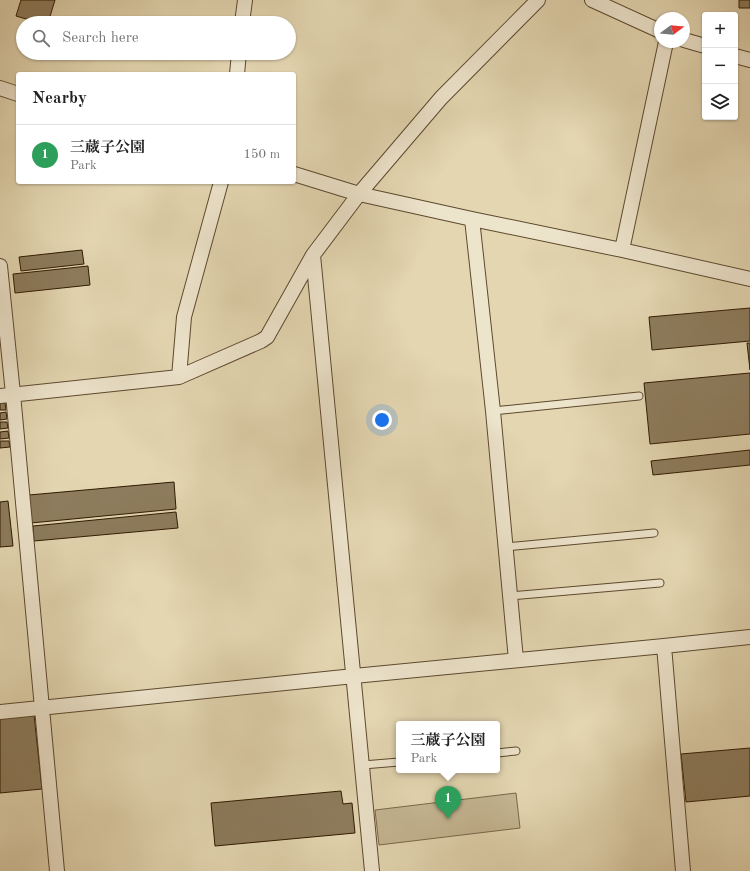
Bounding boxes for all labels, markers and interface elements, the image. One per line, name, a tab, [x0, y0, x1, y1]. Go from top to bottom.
north arrow	[654, 12, 690, 48]
map controls	[702, 12, 738, 120]
button: +	[702, 12, 738, 48]
search box	[16, 16, 296, 60]
icon: search	[30, 27, 52, 49]
text: Search here	[62, 31, 139, 46]
button: −	[702, 48, 738, 84]
button: layers	[702, 84, 738, 120]
text: Nearby	[32, 90, 87, 107]
text: 三蔵子公園	[70, 141, 145, 156]
text: 1	[41, 148, 49, 161]
text: 150 m	[243, 148, 280, 161]
text: Park	[70, 159, 97, 172]
your location	[372, 410, 392, 430]
popup	[396, 721, 500, 773]
text: 三蔵子公園	[410, 734, 486, 749]
text: Park	[410, 752, 437, 765]
pin: 1	[435, 786, 461, 819]

